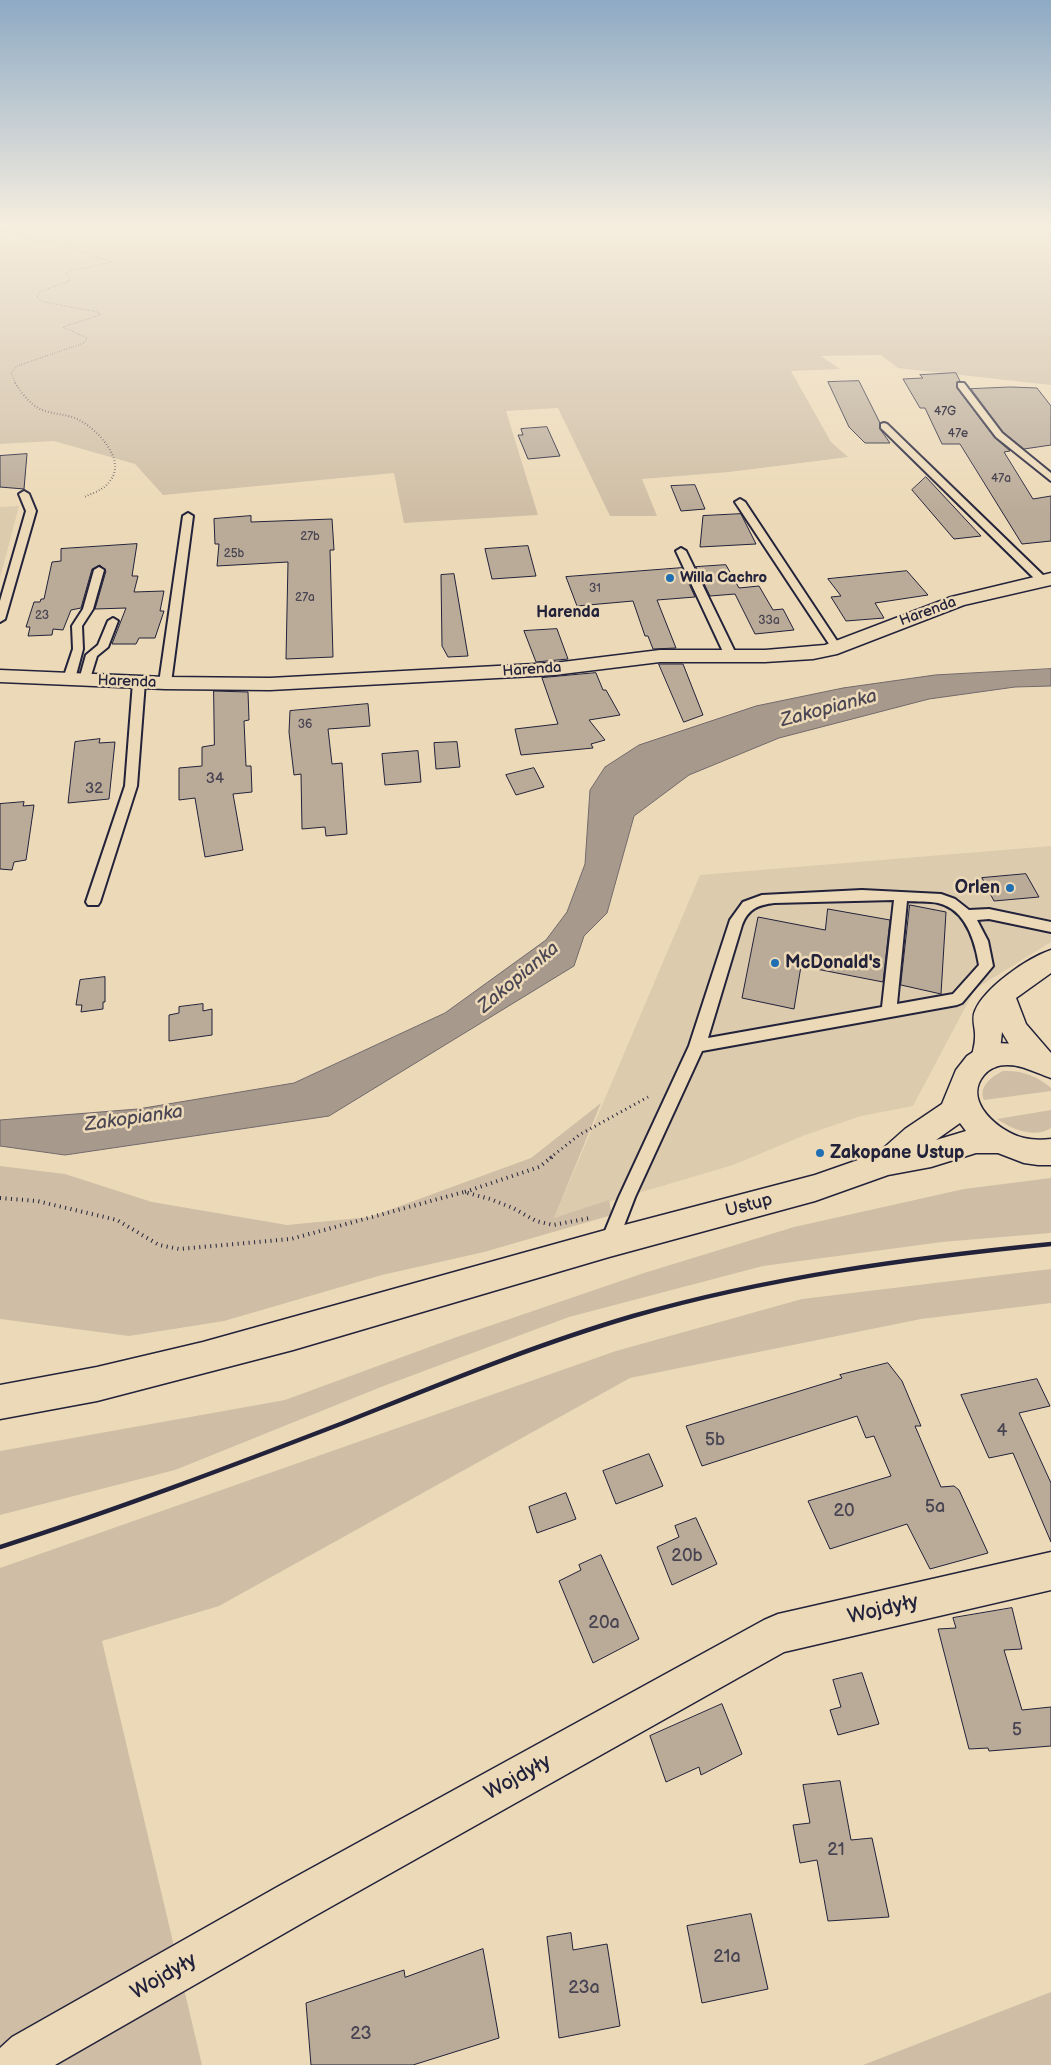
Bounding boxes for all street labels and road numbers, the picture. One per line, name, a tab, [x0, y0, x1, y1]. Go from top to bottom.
street label: Harenda	[897, 593, 959, 631]
street label: Harenda	[502, 659, 562, 681]
street label: Harenda	[97, 672, 157, 692]
street label: Ustup	[723, 1189, 775, 1223]
street label: Wojdyły	[845, 1590, 921, 1630]
street label: Wojdyły	[480, 1750, 556, 1806]
street label: Wojdyły	[127, 1948, 201, 2006]

